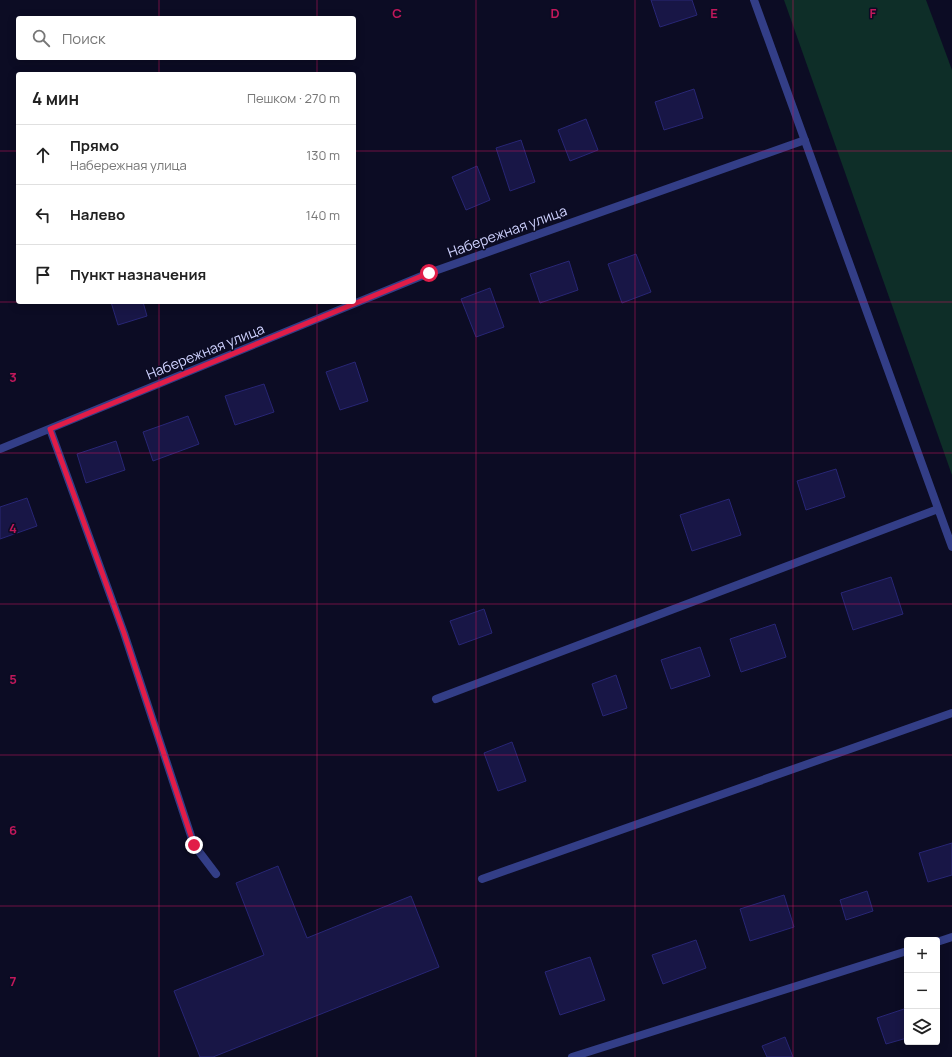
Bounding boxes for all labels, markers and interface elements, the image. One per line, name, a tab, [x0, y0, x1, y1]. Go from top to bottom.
text: C	[392, 4, 402, 22]
text: D	[550, 4, 560, 22]
text: E	[710, 4, 718, 22]
text: F	[870, 4, 877, 22]
search box	[16, 16, 356, 60]
icon: search	[30, 27, 52, 49]
text: Поиск	[62, 28, 106, 49]
text: 4 мин	[32, 87, 79, 110]
text: Пешком · 270 m	[247, 89, 340, 107]
text: Прямо	[70, 135, 119, 156]
icon: ahead	[32, 144, 54, 166]
text: 130 m	[306, 146, 340, 164]
text: Набережная улица	[70, 156, 187, 174]
street label: Набережная улица	[445, 201, 569, 261]
icon: left	[32, 204, 54, 226]
text: Налево	[70, 204, 125, 225]
text: 140 m	[306, 206, 340, 224]
icon: arrive	[32, 264, 54, 286]
text: Пункт назначения	[70, 264, 206, 285]
route start	[420, 264, 438, 282]
street label: Набережная улица	[143, 319, 267, 383]
text: 3	[9, 368, 17, 386]
text: 4	[9, 519, 17, 537]
text: 5	[9, 670, 17, 688]
text: 6	[9, 821, 17, 839]
route end	[185, 836, 203, 854]
map controls	[904, 937, 940, 1045]
button: +	[904, 937, 940, 973]
text: 7	[10, 972, 17, 990]
button: −	[904, 973, 940, 1009]
button: layers	[904, 1009, 940, 1045]

